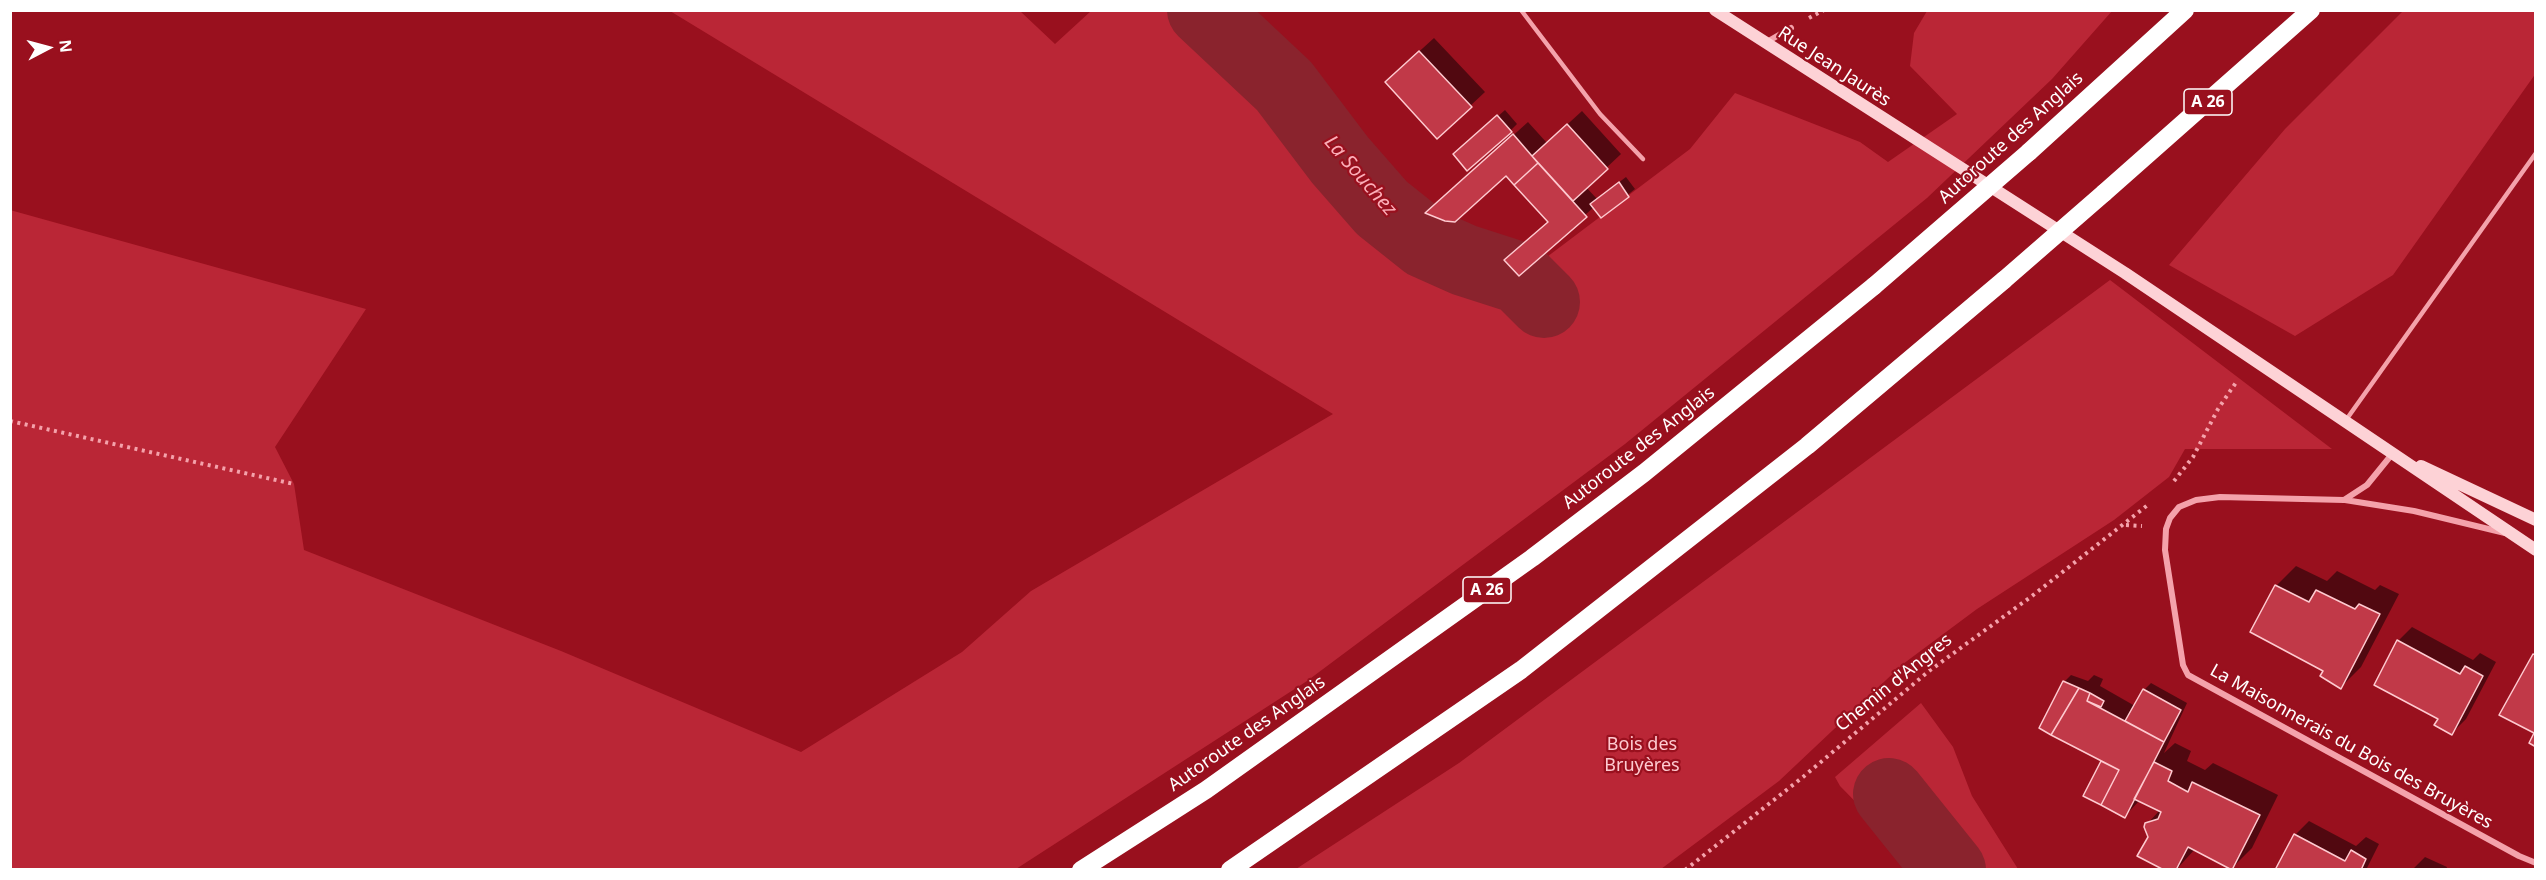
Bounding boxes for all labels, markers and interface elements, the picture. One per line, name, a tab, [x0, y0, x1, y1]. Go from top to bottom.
north arrow	[18, 18, 78, 78]
street label: Rue Jean Jaurès	[1774, 23, 1894, 111]
text: N	[54, 38, 78, 54]
street label: Autoroute des Anglais	[1934, 68, 2088, 208]
road number: A 26	[2184, 89, 2232, 115]
water label: La Souchez	[1319, 131, 1401, 221]
street label: Autoroute des Anglais	[1559, 382, 1719, 514]
road number: A 26	[1463, 577, 1511, 603]
street label: Chemin d'Angres	[1832, 630, 1956, 736]
street label: La Maisonnerais du Bois des Bruyères	[2206, 660, 2496, 834]
street label: Autoroute des Anglais	[1164, 672, 1330, 796]
park label: Bois des Bruyères	[1604, 734, 1680, 777]

